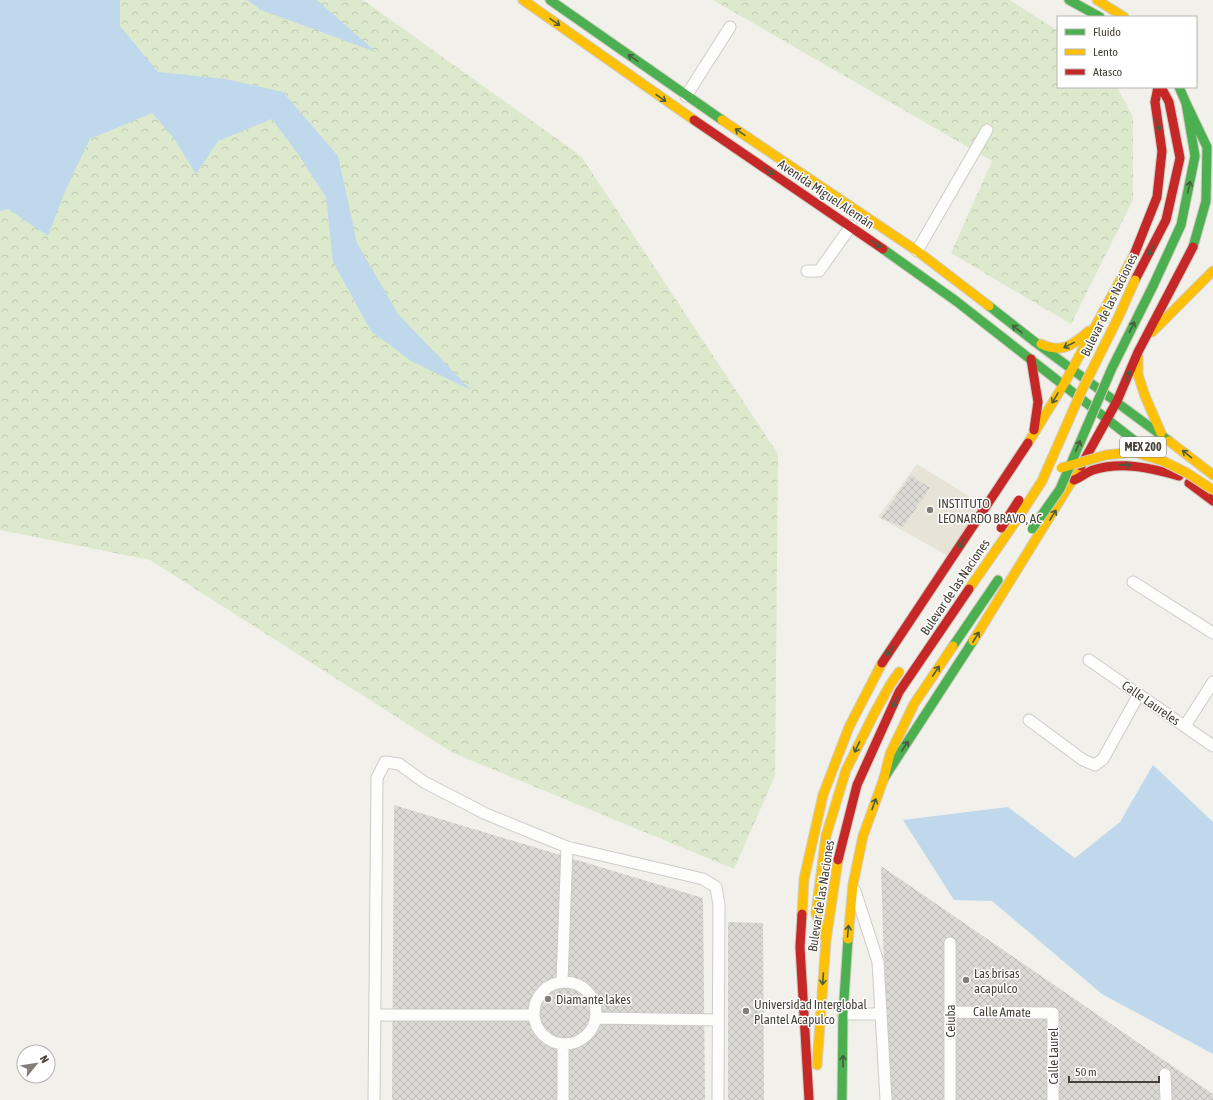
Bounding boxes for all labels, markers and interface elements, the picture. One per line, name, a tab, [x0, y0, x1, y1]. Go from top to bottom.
legend	[1057, 16, 1197, 88]
one-way arrow	[549, 18, 560, 26]
text: Fluido	[1093, 25, 1121, 39]
text: Lento	[1093, 45, 1118, 59]
one-way arrow	[628, 54, 639, 62]
text: Atasco	[1093, 65, 1123, 79]
one-way arrow	[656, 93, 667, 102]
one-way arrow	[1154, 119, 1162, 132]
one-way arrow	[735, 128, 746, 136]
street label: Avenida Miguel Alemán	[775, 156, 877, 232]
one-way arrow	[763, 167, 774, 175]
one-way arrow	[1185, 181, 1193, 194]
one-way arrow	[870, 240, 881, 248]
one-way arrow	[1147, 244, 1154, 256]
street label: Bulevar de las Naciones	[1078, 251, 1141, 359]
one-way arrow	[1129, 322, 1136, 334]
one-way arrow	[1012, 325, 1023, 333]
one-way arrow	[1063, 342, 1075, 349]
one-way arrow	[1125, 371, 1132, 383]
one-way arrow	[1051, 392, 1059, 404]
road number: MEX 200	[1120, 437, 1166, 457]
one-way arrow	[1075, 441, 1082, 453]
one-way arrow	[1182, 450, 1193, 459]
one-way arrow	[1118, 461, 1131, 469]
place label: INSTITUTO LEONARDO BRAVO, AC	[938, 496, 1042, 526]
marker: INSTITUTO LEONARDO BRAVO, AC	[925, 505, 935, 515]
one-way arrow	[1049, 509, 1057, 521]
street label: Bulevar de las Naciones	[917, 536, 993, 638]
one-way arrow	[958, 537, 966, 548]
one-way arrow	[972, 632, 980, 643]
one-way arrow	[886, 645, 894, 656]
one-way arrow	[932, 666, 940, 677]
street label: Calle Laureles	[1119, 678, 1183, 729]
one-way arrow	[891, 696, 898, 708]
one-way arrow	[853, 741, 860, 753]
one-way arrow	[901, 741, 909, 752]
one-way arrow	[871, 799, 879, 811]
street label: Bulevar de las Naciones	[805, 839, 837, 953]
one-way arrow	[845, 925, 852, 938]
place label: Las brisas acapulco	[974, 966, 1020, 996]
one-way arrow	[819, 972, 826, 985]
marker: Las brisas acapulco	[961, 975, 971, 985]
place label: Diamante lakes	[556, 992, 631, 1007]
marker: Diamante lakes	[543, 994, 553, 1004]
place label: Universidad Interglobal Plantel Acapulco	[754, 997, 867, 1027]
street label: Ceiuba	[943, 1004, 958, 1038]
street label: Calle Amate	[973, 1004, 1031, 1020]
marker: Universidad Interglobal Plantel Acapulco	[741, 1006, 751, 1016]
street label: Calle Laurel	[1046, 1027, 1061, 1084]
north arrow	[16, 1044, 56, 1084]
text: N	[38, 1053, 51, 1065]
one-way arrow	[839, 1055, 847, 1068]
scale bar	[1069, 1058, 1159, 1084]
text: 50 m	[1075, 1065, 1097, 1079]

